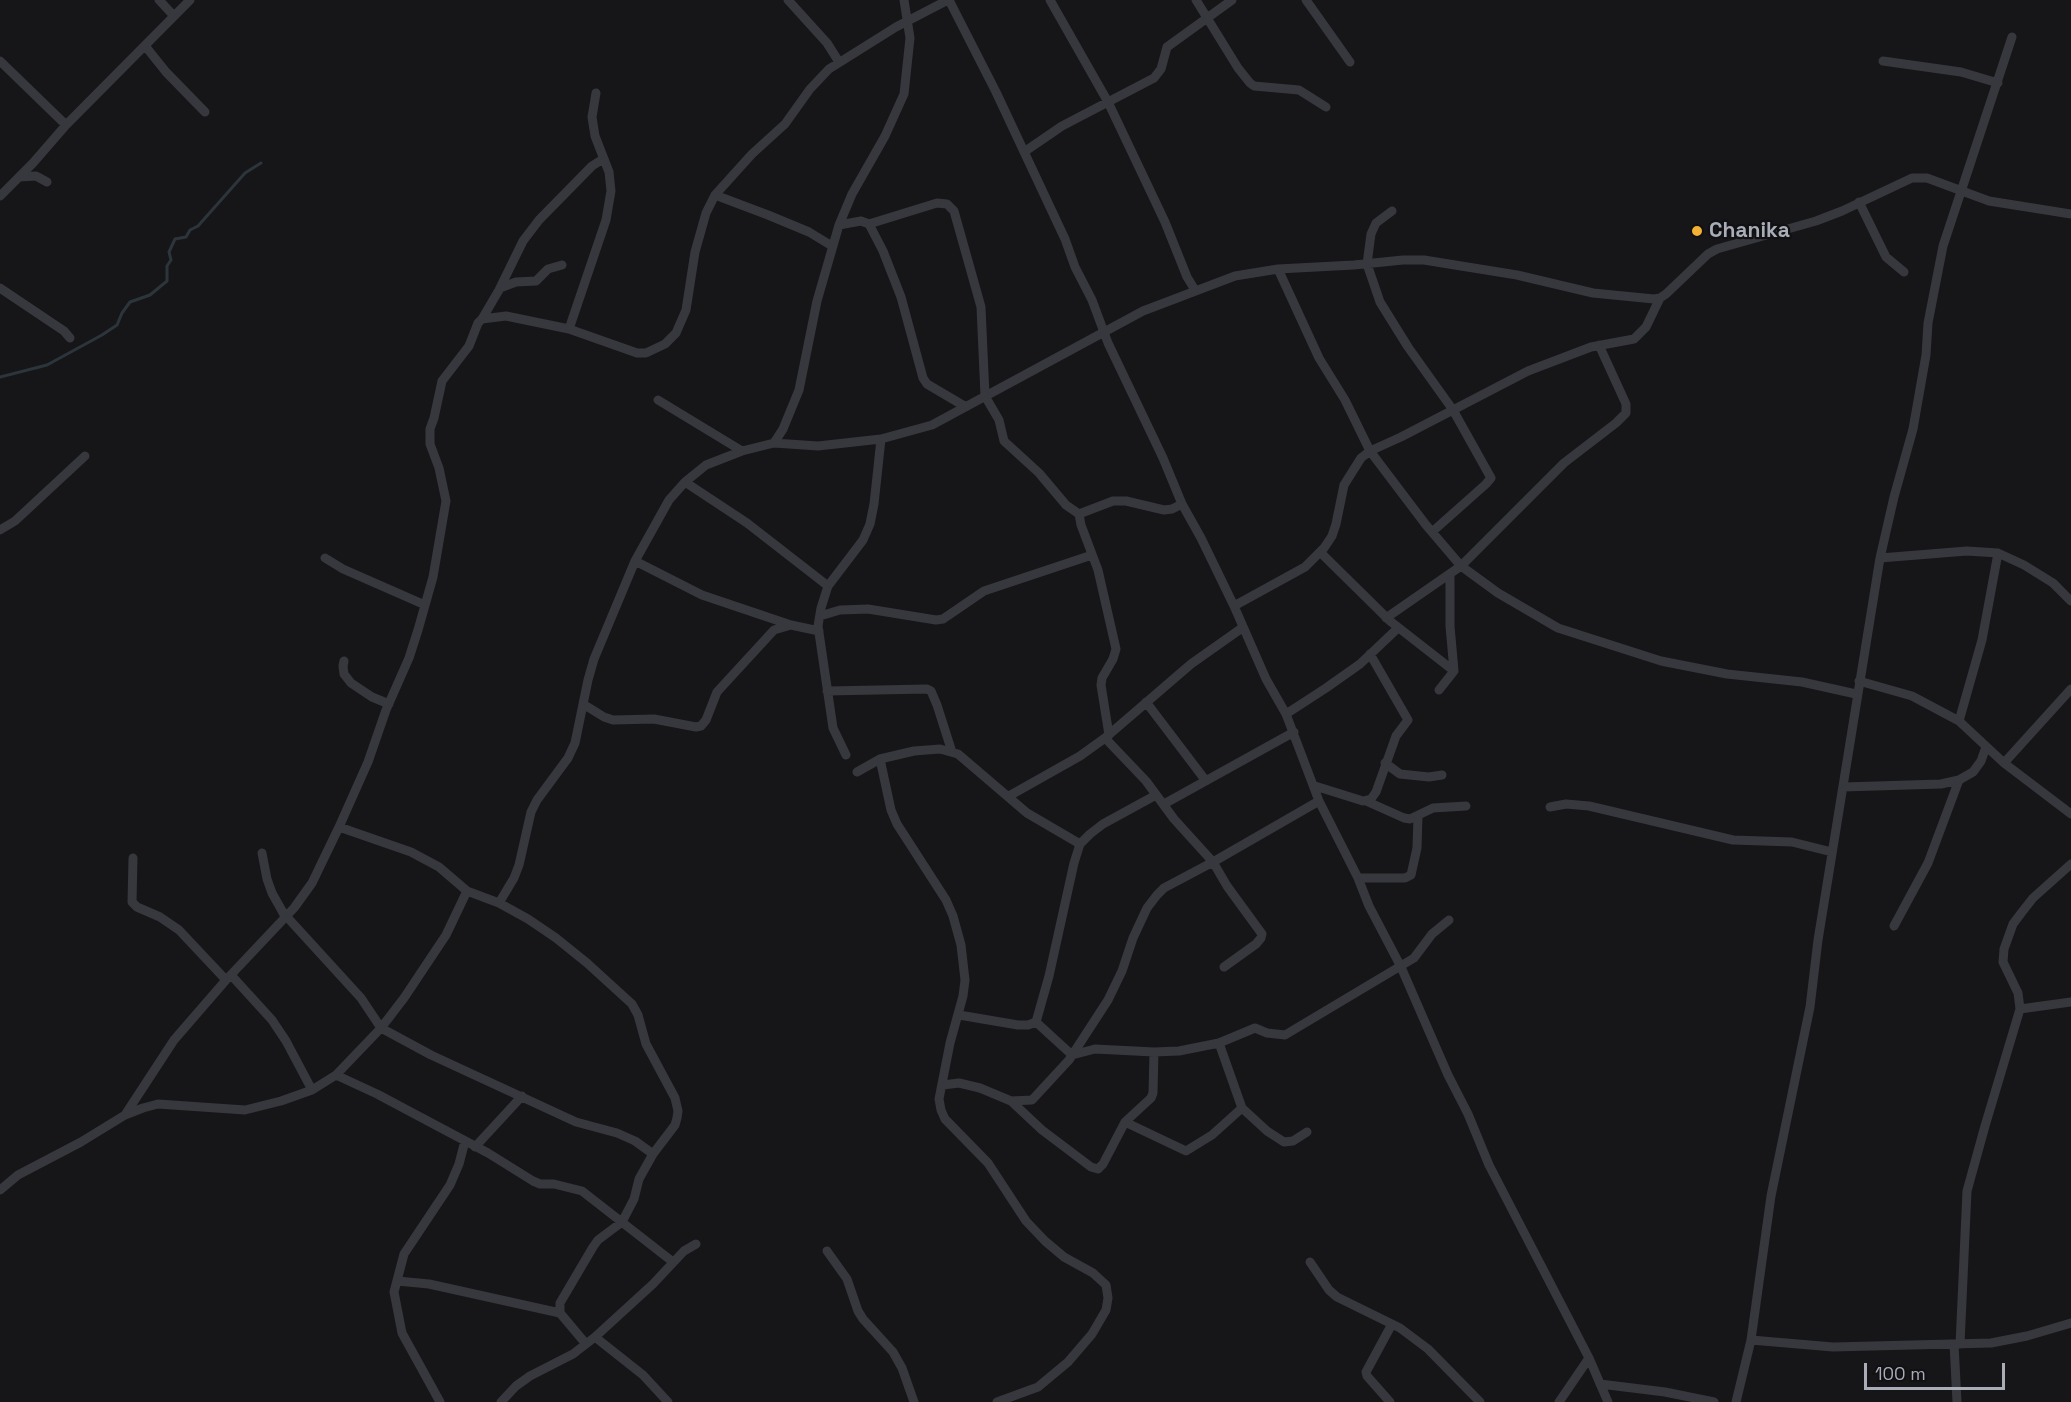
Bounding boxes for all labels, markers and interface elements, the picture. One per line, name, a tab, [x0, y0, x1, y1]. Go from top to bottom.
place label: Chanika	[1709, 218, 1790, 244]
marker: Chanika	[1690, 224, 1704, 238]
scale bar	[1867, 1351, 2008, 1389]
text: 100 m	[1875, 1362, 1926, 1385]

